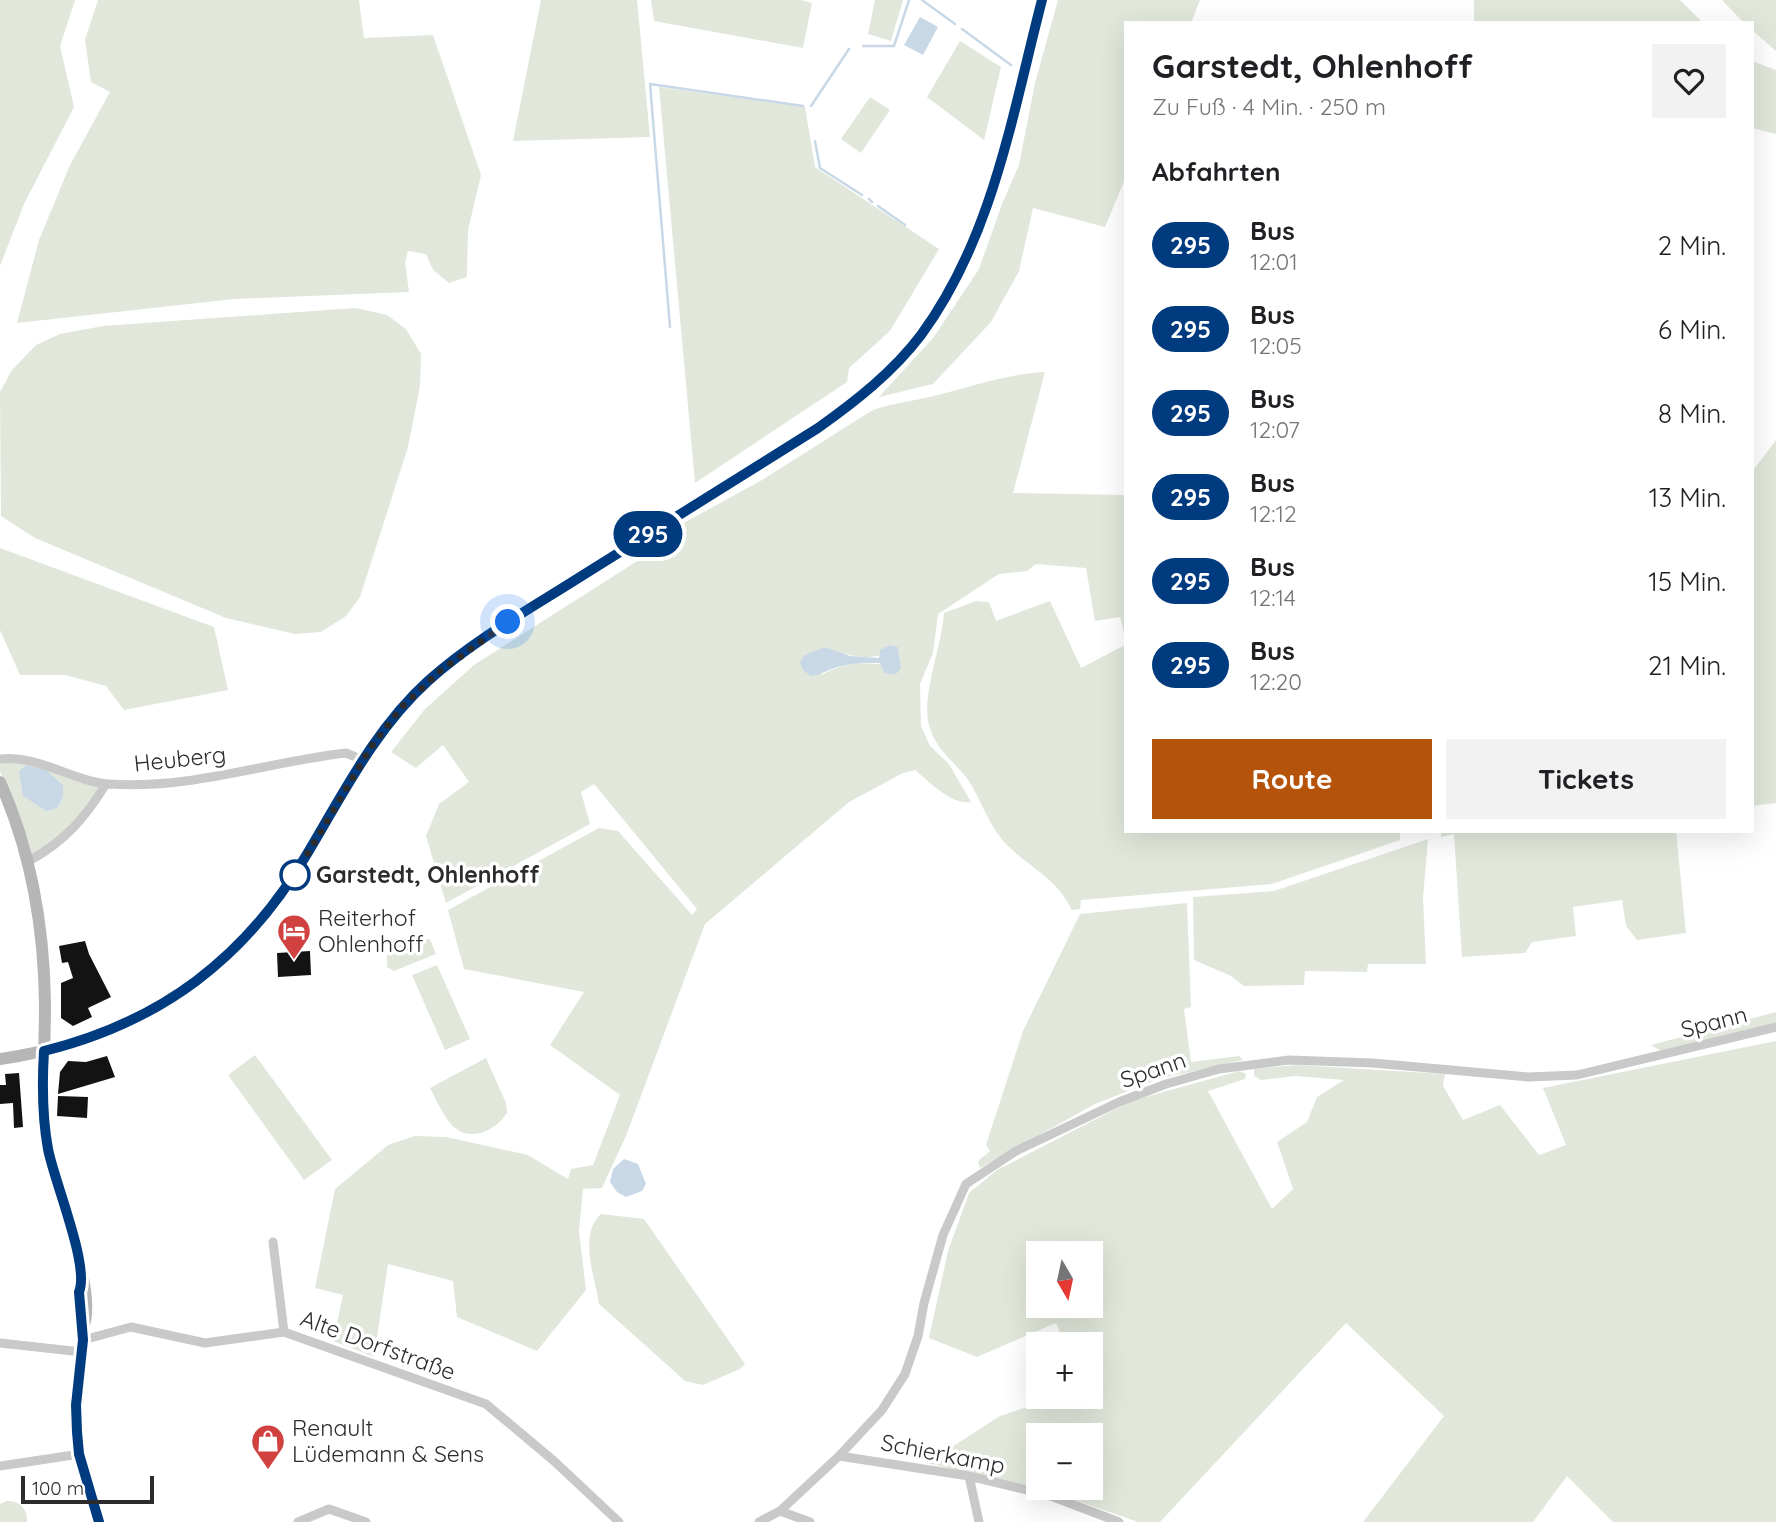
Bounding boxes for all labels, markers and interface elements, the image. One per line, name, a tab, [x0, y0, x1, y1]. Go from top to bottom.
button: heart	[1652, 44, 1726, 118]
text: Garstedt, Ohlenhoff	[1152, 45, 1473, 86]
text: Zu Fuß · 4 Min. · 250 m	[1152, 92, 1386, 121]
text: Abfahrten	[1152, 155, 1281, 188]
text: Bus	[1250, 214, 1295, 247]
text: 2 Min.	[1658, 229, 1726, 262]
text: 295	[1170, 230, 1211, 260]
text: 12:01	[1250, 247, 1298, 276]
text: Bus	[1250, 298, 1295, 331]
text: 6 Min.	[1658, 313, 1726, 346]
text: 295	[1170, 314, 1211, 344]
text: 12:05	[1250, 331, 1302, 360]
text: Bus	[1250, 382, 1295, 415]
text: 8 Min.	[1658, 397, 1726, 430]
text: 295	[1170, 398, 1211, 428]
text: 12:07	[1250, 415, 1300, 444]
text: Bus	[1250, 466, 1295, 499]
text: 13 Min.	[1649, 481, 1726, 514]
text: 295	[1170, 482, 1211, 512]
text: 12:12	[1250, 499, 1297, 528]
line badge: 295	[608, 511, 688, 557]
text: 295	[627, 519, 669, 549]
text: Bus	[1250, 550, 1295, 583]
text: 15 Min.	[1648, 565, 1726, 598]
text: 295	[1170, 566, 1211, 596]
text: 12:14	[1250, 583, 1296, 612]
your location	[490, 604, 525, 639]
text: Bus	[1250, 634, 1295, 667]
text: 21 Min.	[1648, 649, 1726, 682]
text: 295	[1170, 650, 1211, 680]
text: 12:20	[1250, 667, 1302, 696]
street label: Heuberg	[132, 739, 227, 778]
button: Route	[1152, 739, 1432, 819]
button: Tickets	[1446, 739, 1726, 819]
marker: Garstedt, Ohlenhoff	[280, 860, 310, 890]
place label: Garstedt, Ohlenhoff	[316, 860, 539, 889]
place label: Reiterhof Ohlenhoff	[318, 903, 424, 958]
hotel icon: Reiterhof Ohlenhoff	[275, 912, 313, 961]
street label: Spann	[1678, 999, 1750, 1044]
street label: Spann	[1116, 1045, 1189, 1094]
north arrow	[1026, 1241, 1102, 1318]
map controls	[1026, 1241, 1103, 1500]
street label: Alte Dorfstraße	[297, 1303, 460, 1386]
button: +	[1026, 1332, 1103, 1409]
place label: Renault Lüdemann & Sens	[292, 1413, 484, 1468]
shop icon: Renault Lüdemann & Sens	[249, 1422, 287, 1471]
button: −	[1026, 1423, 1103, 1500]
street label: Schierkamp	[879, 1427, 1008, 1480]
scale bar	[21, 1473, 154, 1505]
text: 100 m	[32, 1476, 84, 1500]

